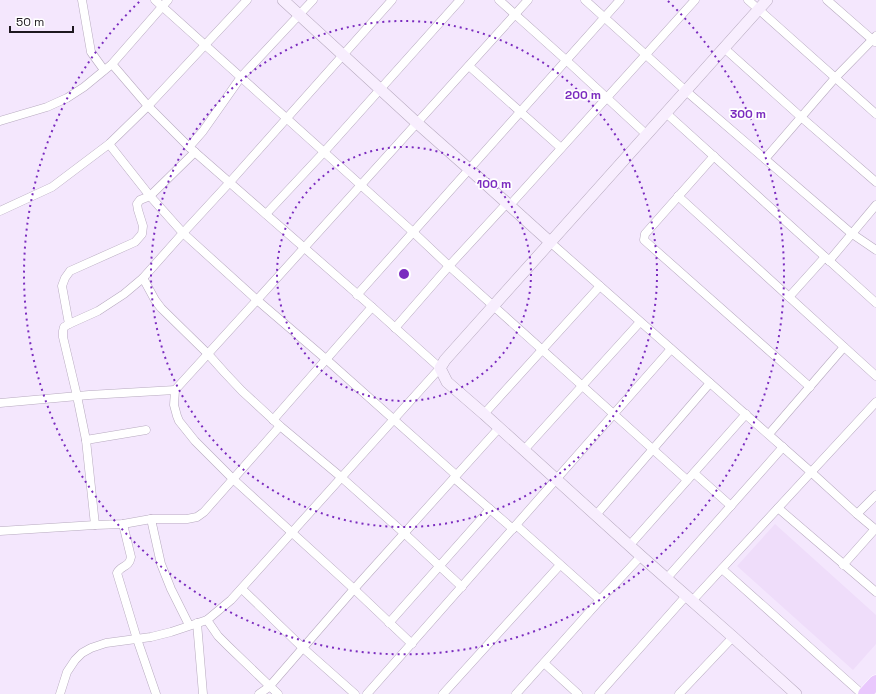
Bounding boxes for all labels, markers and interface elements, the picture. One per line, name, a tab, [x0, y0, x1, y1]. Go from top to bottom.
scale bar	[10, 8, 73, 34]
text: 50 m	[16, 14, 44, 30]
text: 200 m	[565, 87, 601, 103]
text: 300 m	[730, 106, 766, 122]
text: 100 m	[477, 176, 511, 192]
centre of rings	[397, 267, 411, 281]

